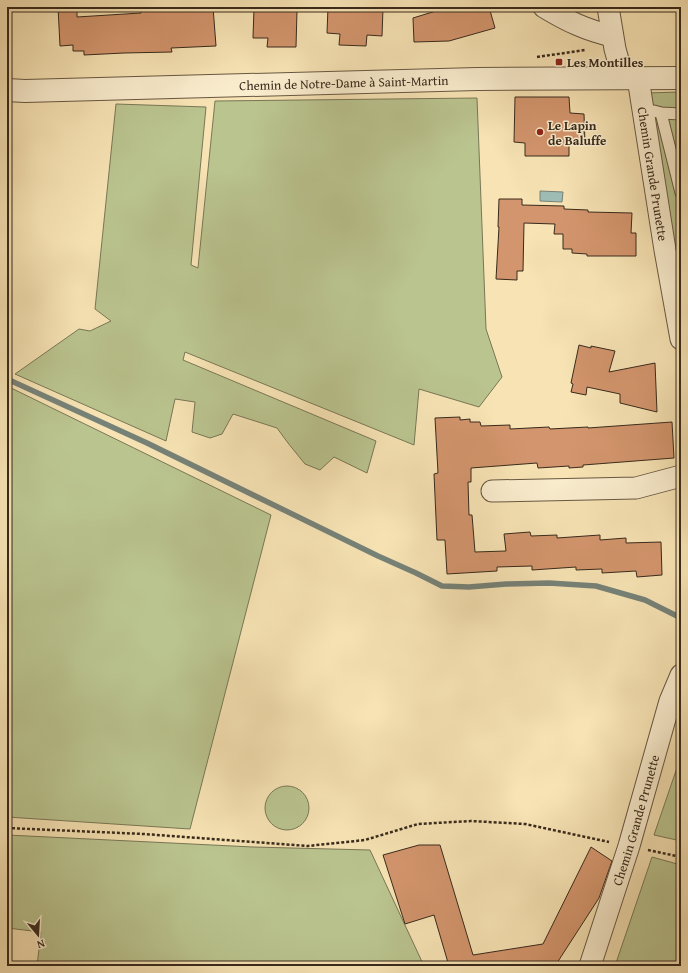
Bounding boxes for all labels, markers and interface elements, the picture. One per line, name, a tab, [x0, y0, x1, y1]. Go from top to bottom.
place label: Les Montilles	[567, 53, 644, 72]
marker: Les Montilles	[554, 57, 564, 67]
street label: Chemin de Notre-Dame à Saint-Martin	[239, 70, 449, 95]
street label: Chemin Grande Prunette	[633, 105, 673, 242]
place label: Le Lapin de Baluffe	[548, 116, 606, 150]
marker: Le Lapin de Baluffe	[535, 127, 545, 137]
street label: Chemin Grande Prunette	[607, 752, 664, 888]
north arrow	[18, 915, 58, 955]
text: N	[35, 936, 47, 953]

